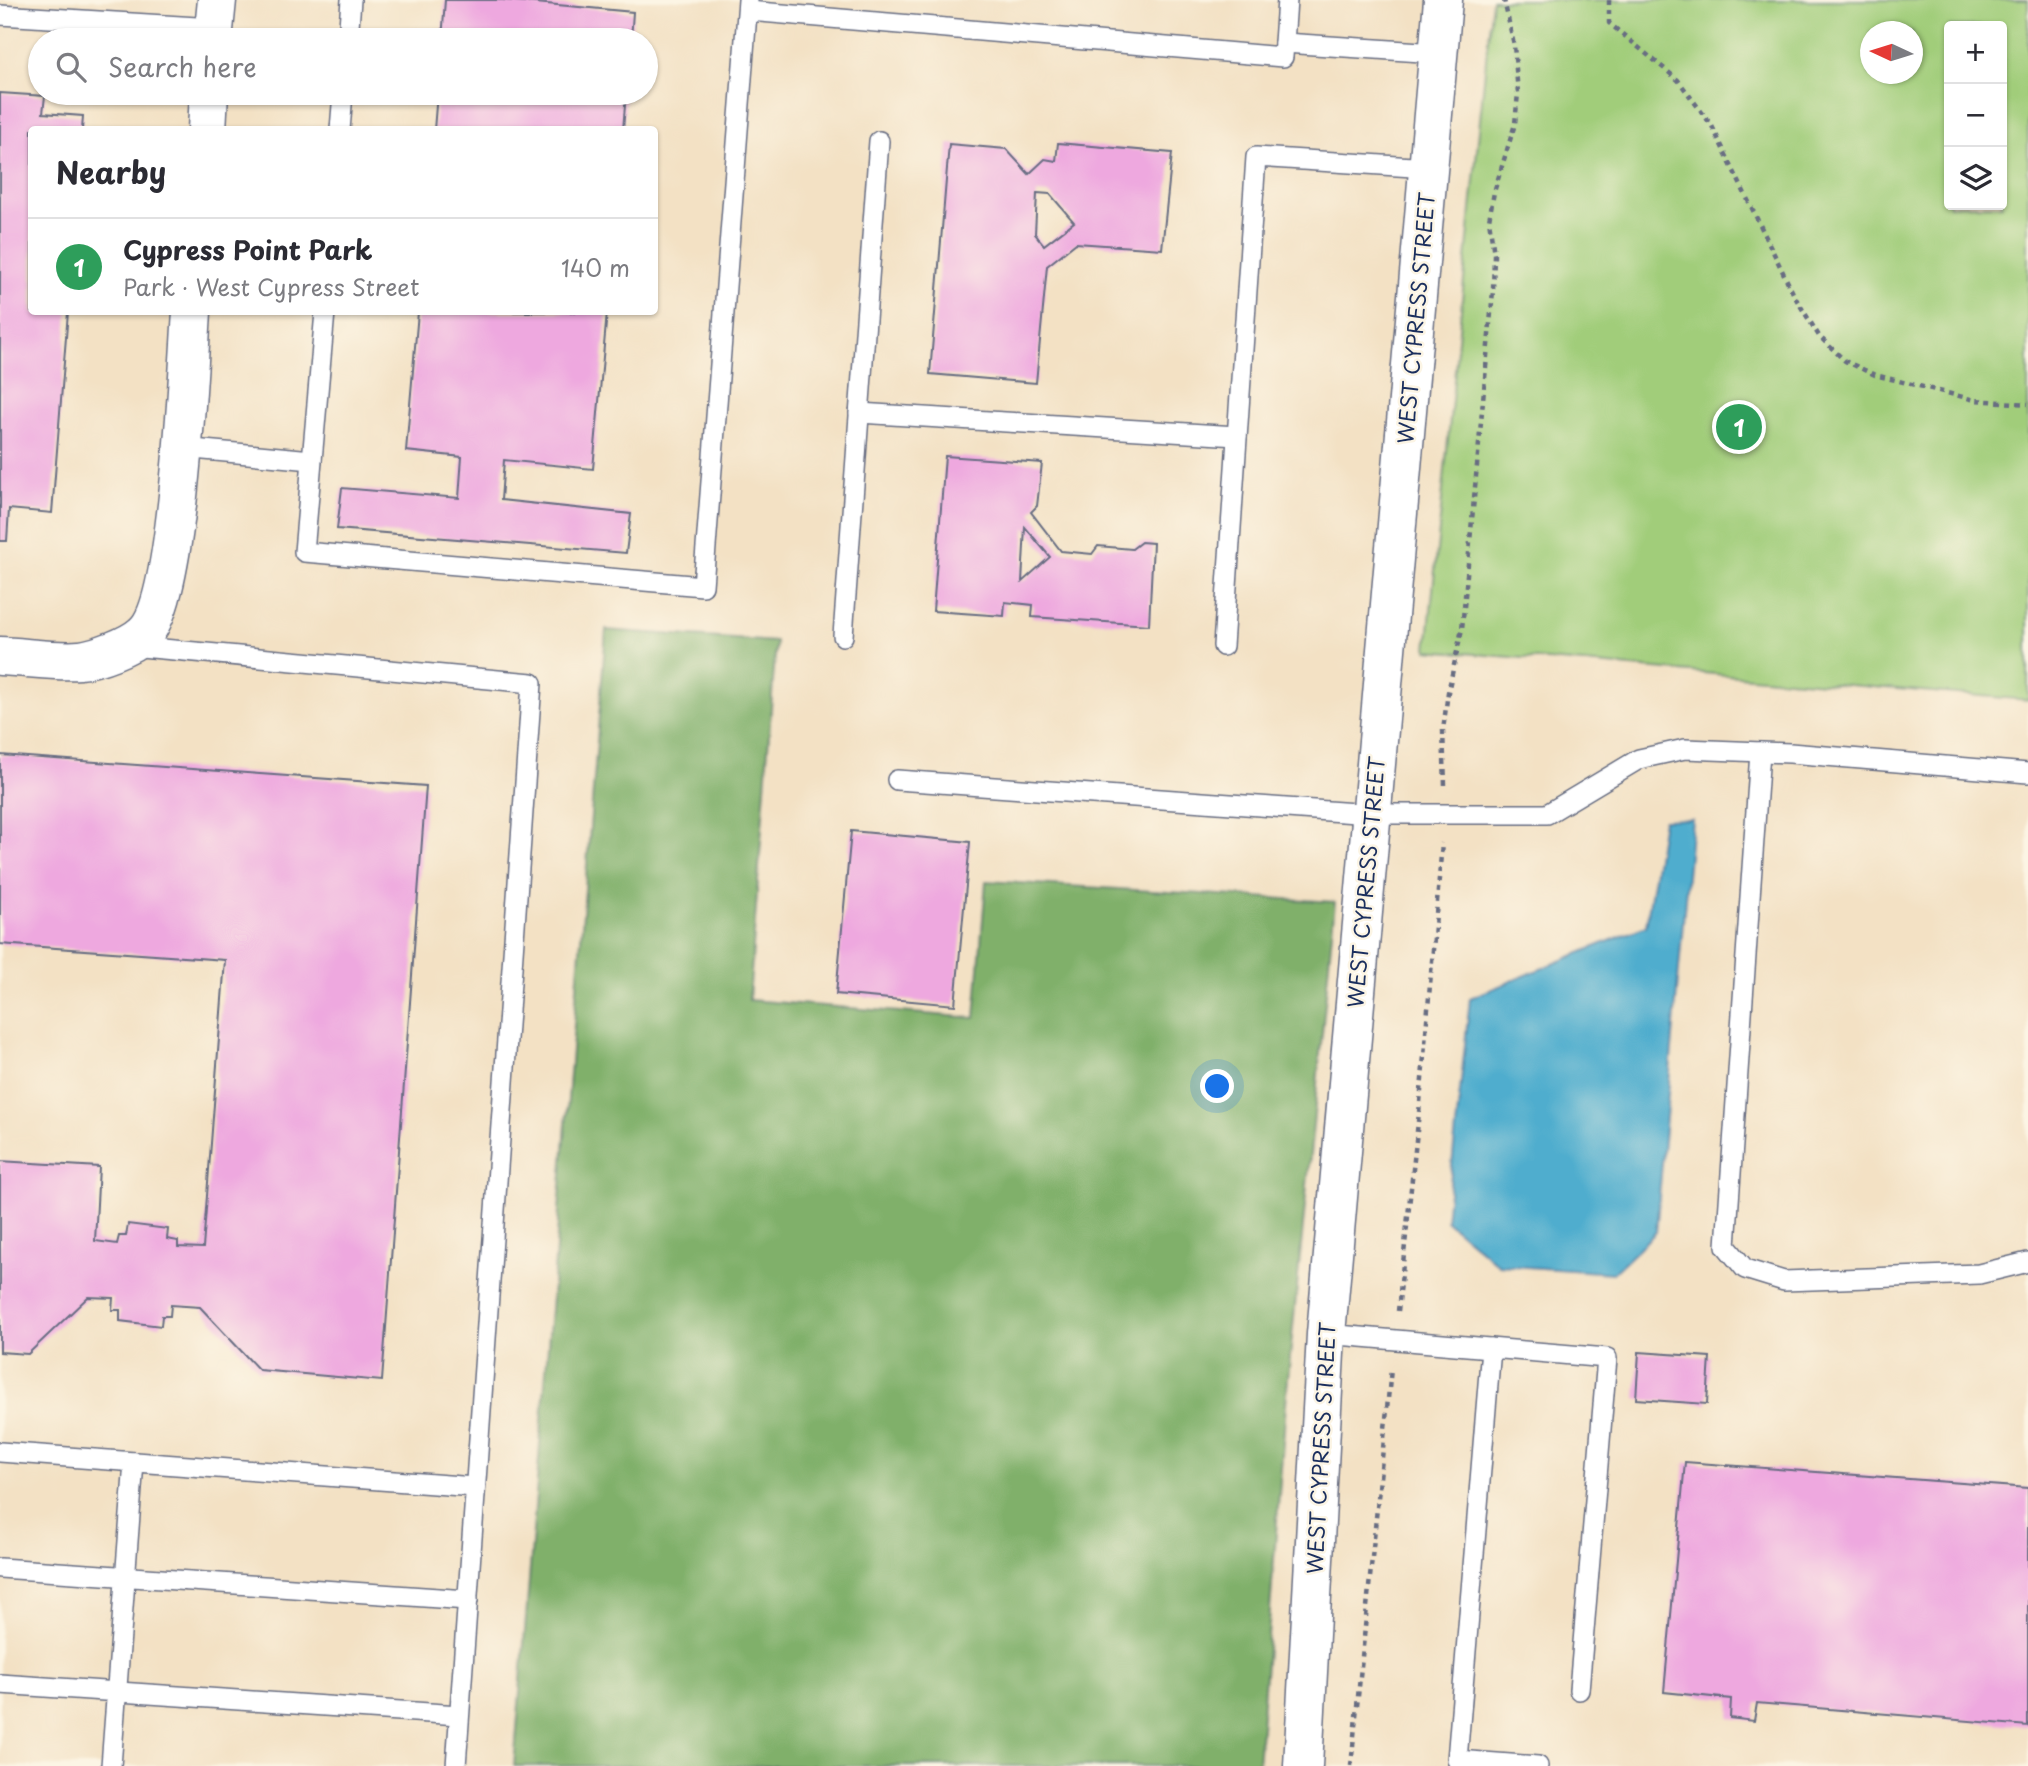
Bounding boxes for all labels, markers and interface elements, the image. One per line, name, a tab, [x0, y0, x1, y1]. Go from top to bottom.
north arrow	[1860, 21, 1923, 84]
map controls	[1944, 21, 2007, 210]
button: +	[1944, 21, 2007, 84]
search box	[28, 28, 658, 105]
text: Search here	[108, 47, 257, 86]
icon: search	[52, 48, 90, 86]
button: −	[1944, 84, 2007, 147]
button: layers	[1944, 147, 2007, 210]
text: Nearby	[56, 149, 166, 194]
street label: WEST CYPRESS STREET	[1388, 190, 1442, 445]
text: Cypress Point Park	[123, 230, 372, 269]
text: 1	[74, 250, 85, 285]
text: 140 m	[561, 250, 630, 285]
text: Park · West Cypress Street	[123, 269, 420, 304]
pin: 1	[1716, 401, 1762, 453]
street label: WEST CYPRESS STREET	[1338, 754, 1392, 1009]
your location	[1200, 1069, 1234, 1103]
street label: WEST CYPRESS STREET	[1297, 1321, 1343, 1575]

